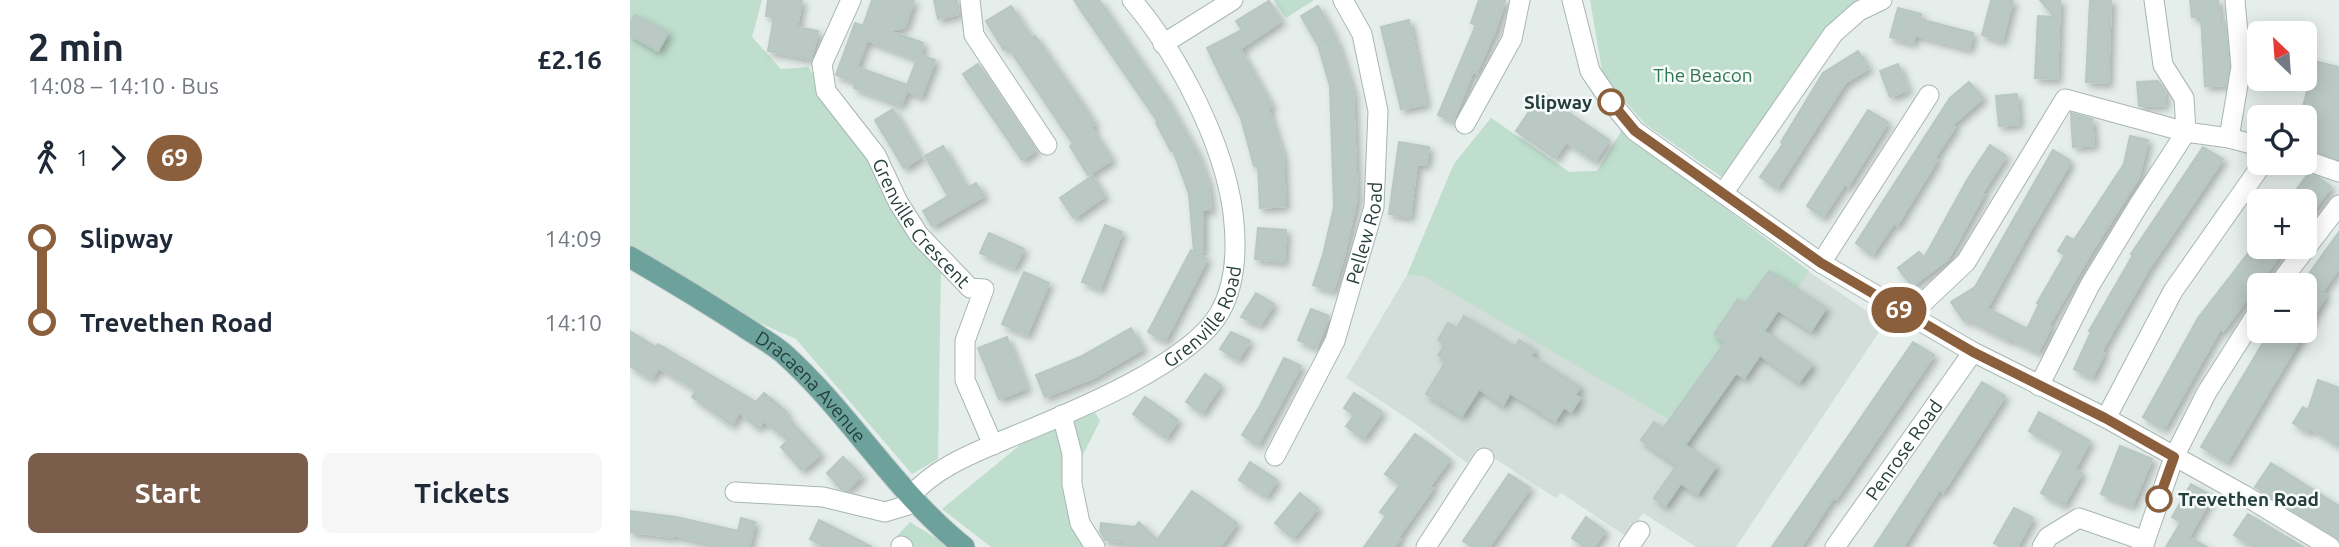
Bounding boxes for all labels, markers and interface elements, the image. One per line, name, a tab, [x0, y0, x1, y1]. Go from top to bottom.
north arrow	[2247, 21, 2317, 91]
map controls	[2247, 21, 2317, 343]
text: 2 min	[28, 26, 124, 68]
text: £2.16	[537, 45, 602, 74]
park label: The Beacon	[1653, 64, 1753, 86]
text: 14:08 – 14:10 · Bus	[28, 73, 219, 98]
marker: Slipway	[1598, 89, 1624, 115]
place label: Slipway	[1524, 91, 1592, 113]
button: locate	[2247, 105, 2317, 175]
icon: walk	[28, 139, 66, 177]
icon: forward	[99, 139, 137, 177]
text: 69	[161, 144, 188, 171]
text: 1	[76, 145, 89, 170]
street label: Grenville Crescent	[868, 155, 975, 293]
street label: Pellew Road	[1341, 181, 1386, 287]
button: +	[2247, 189, 2317, 259]
text: Slipway	[80, 224, 173, 253]
text: 14:09	[544, 226, 602, 251]
street label: Grenville Road	[1159, 264, 1245, 372]
button: −	[2247, 273, 2317, 343]
line badge: 69	[1868, 287, 1930, 333]
text: 69	[1885, 296, 1913, 323]
text: Trevethen Road	[80, 308, 273, 337]
text: 14:10	[544, 310, 602, 335]
street label: Dracaena Avenue	[752, 326, 871, 447]
street label: Penrose Road	[1861, 396, 1947, 504]
button: Start	[28, 453, 308, 533]
button: Tickets	[322, 453, 602, 533]
marker: Trevethen Road	[2146, 486, 2172, 512]
place label: Trevethen Road	[2178, 488, 2319, 510]

